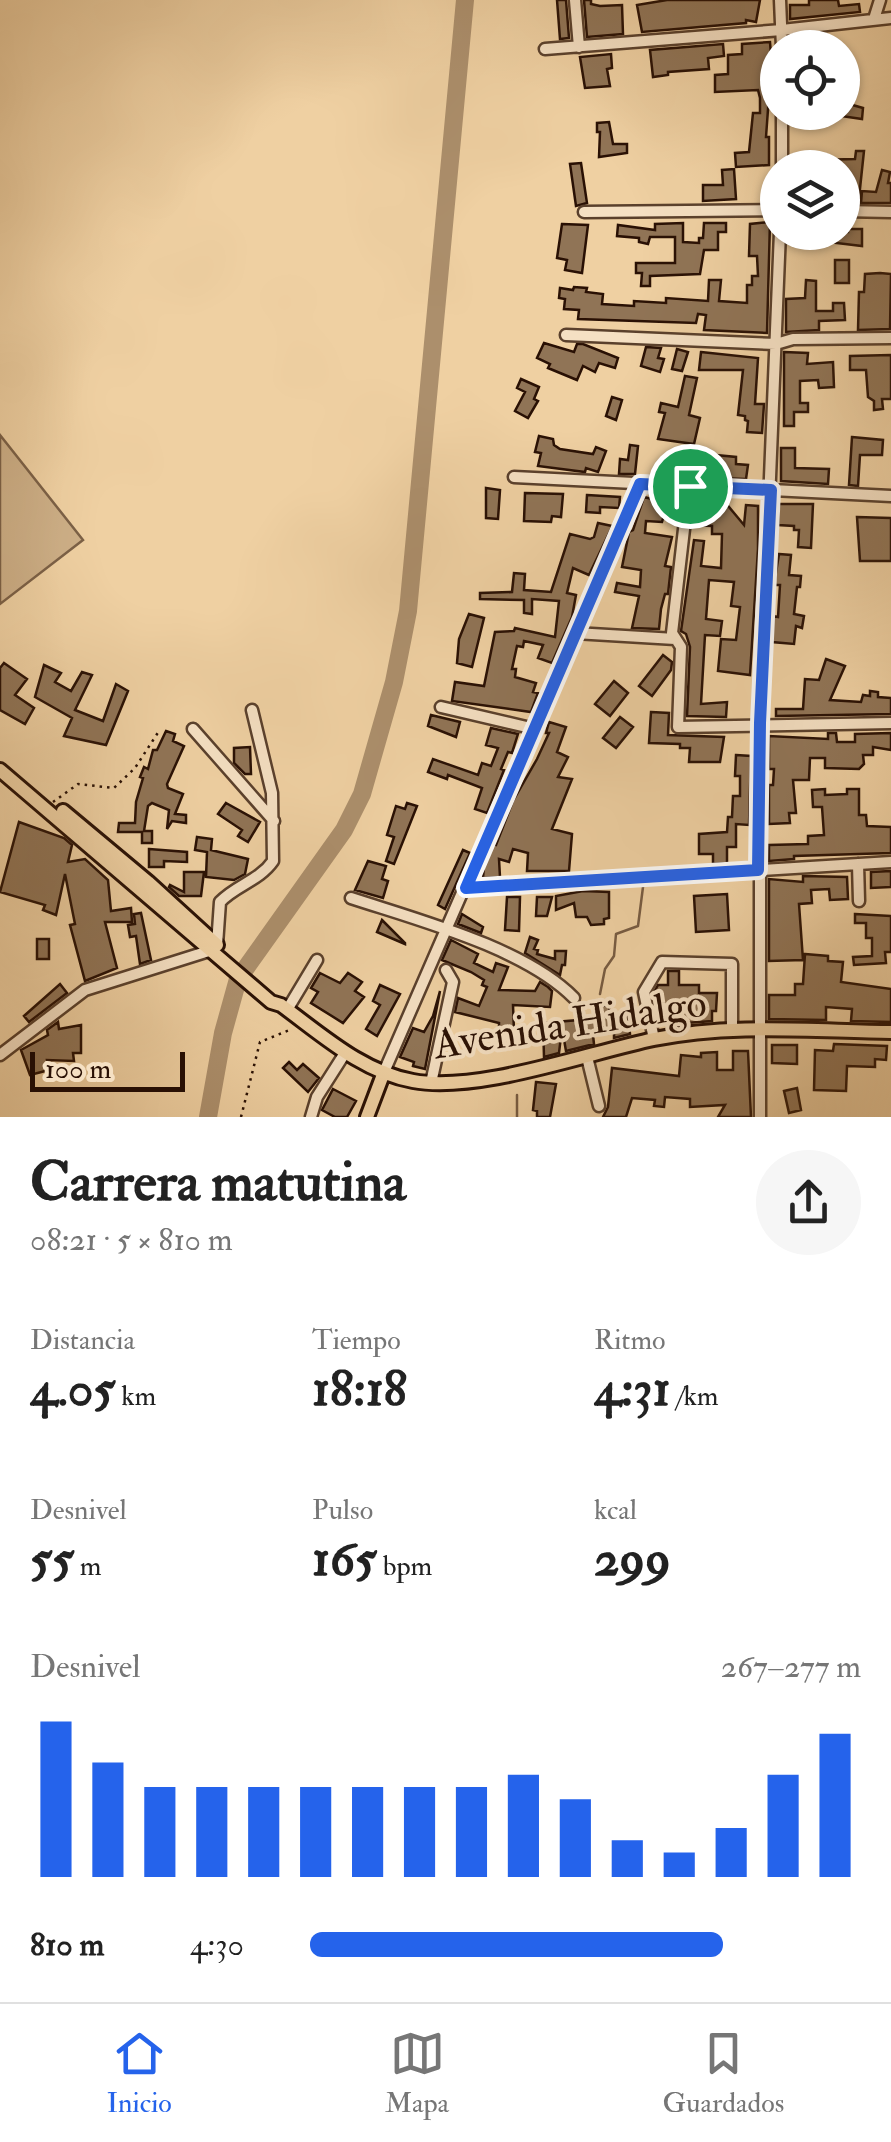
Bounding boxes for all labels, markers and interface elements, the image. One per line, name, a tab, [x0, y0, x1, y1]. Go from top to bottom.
map controls	[760, 30, 860, 250]
button: locate	[760, 30, 860, 130]
button: layers	[760, 150, 860, 250]
pin	[648, 444, 733, 529]
icon: arrive	[663, 459, 718, 514]
street label: Avenida Hidalgo	[429, 977, 710, 1071]
scale bar	[30, 1047, 185, 1092]
text: 100 m	[45, 1052, 111, 1087]
text: Carrera matutina	[30, 1148, 406, 1217]
button: share	[756, 1150, 861, 1255]
text: 08:21 · 5 × 810 m	[30, 1220, 233, 1260]
text: Distancia	[30, 1323, 135, 1358]
text: Tiempo	[312, 1323, 401, 1358]
text: Ritmo	[594, 1323, 666, 1358]
text: 4.05	[30, 1358, 115, 1421]
text: 18:18	[312, 1358, 407, 1421]
text: 4:31	[594, 1358, 670, 1421]
text: km	[115, 1379, 156, 1414]
text: /km	[670, 1379, 719, 1414]
text: Desnivel	[30, 1493, 127, 1528]
text: Pulso	[312, 1493, 373, 1528]
text: kcal	[594, 1493, 637, 1528]
text: 55	[30, 1528, 74, 1591]
text: 165	[312, 1528, 377, 1591]
text: 299	[594, 1528, 671, 1591]
text: m	[74, 1549, 102, 1584]
text: bpm	[377, 1549, 432, 1584]
text: Desnivel	[30, 1647, 140, 1687]
text: 267–277 m	[721, 1647, 861, 1687]
text: 810 m	[30, 1925, 104, 1965]
text: 4:30	[190, 1925, 244, 1965]
tab: Inicio	[107, 2026, 172, 2121]
tab: Mapa	[385, 2026, 449, 2121]
tab: Guardados	[662, 2026, 784, 2121]

